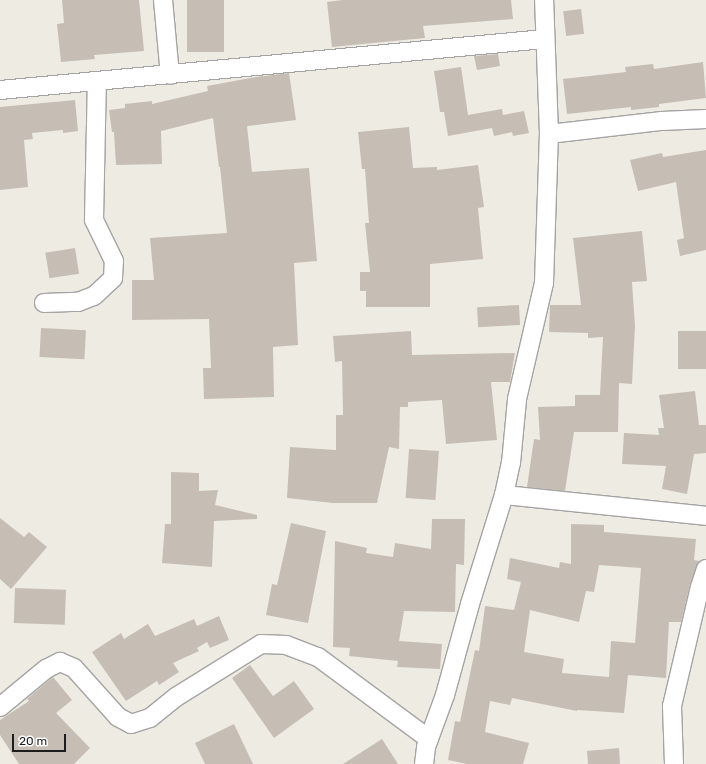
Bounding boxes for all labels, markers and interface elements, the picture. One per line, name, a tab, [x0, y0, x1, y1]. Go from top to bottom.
scale bar	[14, 726, 68, 752]
text: 20 m	[19, 734, 47, 748]

